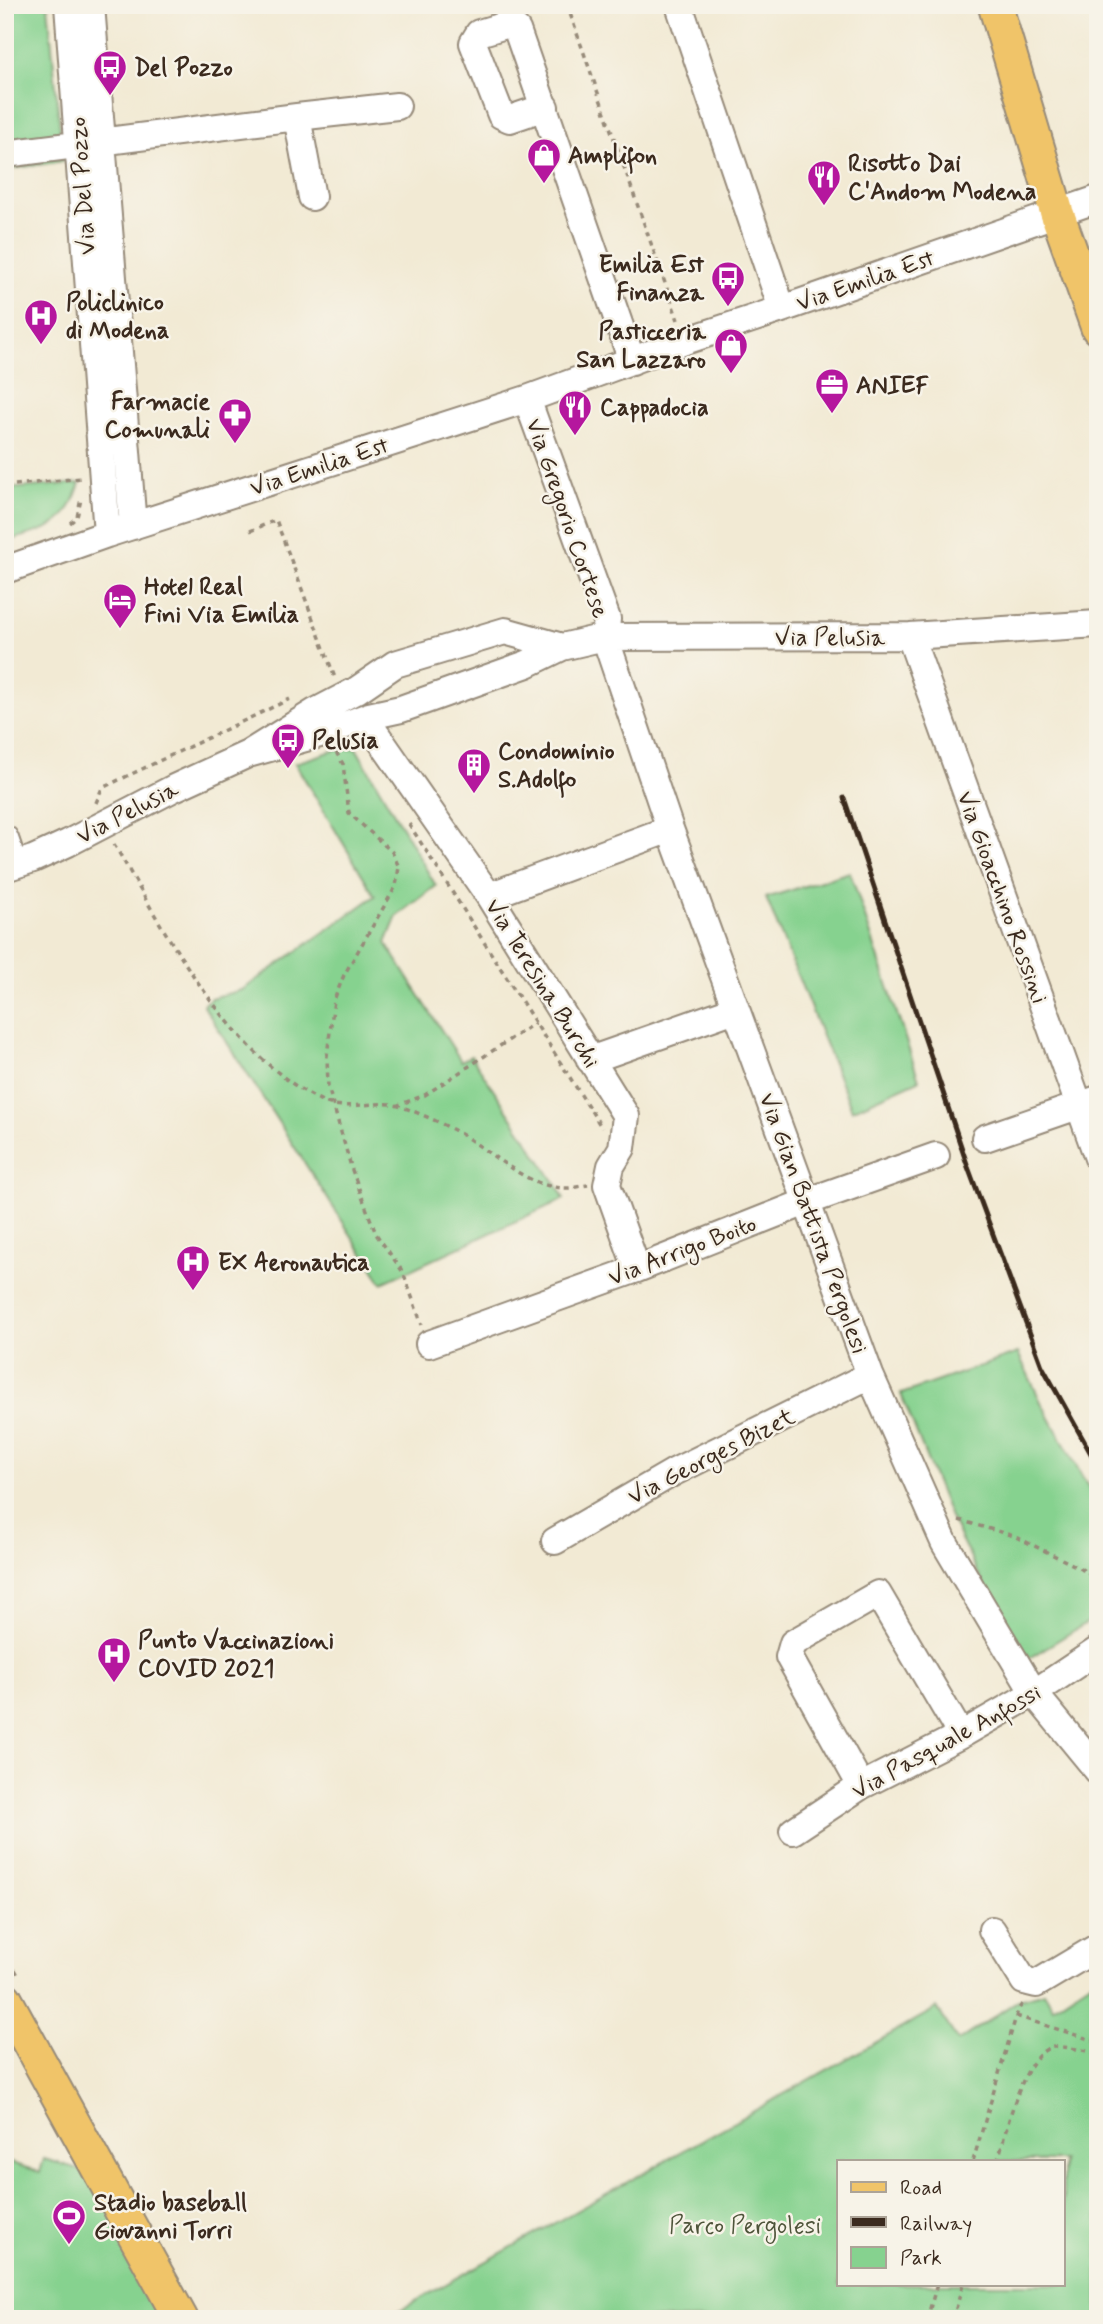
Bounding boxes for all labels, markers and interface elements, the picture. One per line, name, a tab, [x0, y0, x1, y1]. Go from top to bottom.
bus stop icon: Del Pozzo	[91, 48, 129, 97]
place label: Del Pozzo	[134, 53, 233, 84]
street label: Via Del Pozzo	[63, 116, 104, 256]
shop icon: Amplifon	[525, 136, 563, 185]
place label: Amplifon	[568, 141, 657, 174]
place label: Risotto Dai C'Andom Modena	[848, 149, 1037, 208]
restaurant icon: Risotto Dai C'Andom Modena	[805, 158, 843, 207]
street label: Via Emilia Est	[792, 243, 939, 320]
place label: Emilia Est Finanza	[599, 250, 705, 309]
bus stop icon: Emilia Est Finanza	[709, 259, 747, 308]
place label: Policlinico di Modena	[66, 288, 169, 347]
hospital icon: Policlinico di Modena	[22, 297, 60, 346]
place label: Pasticceria San Lazzaro	[576, 317, 707, 376]
shop icon: Pasticceria San Lazzaro	[712, 326, 750, 375]
office icon: ANIEF	[813, 366, 851, 415]
place label: ANIEF	[856, 371, 929, 402]
place label: Farmacie Comunali	[104, 387, 210, 446]
restaurant icon: Cappadocia	[556, 388, 594, 437]
place label: Cappadocia	[600, 393, 709, 424]
pharmacy icon: Farmacie Comunali	[216, 396, 254, 445]
street label: Via Gregorio Cortese	[516, 414, 615, 623]
street label: Via Emilia Est	[246, 430, 393, 504]
place label: Hotel Real Fini Via Emilia	[144, 572, 299, 631]
hotel icon: Hotel Real Fini Via Emilia	[101, 581, 139, 630]
street label: Via Pelusia	[775, 623, 886, 654]
bus stop icon: Pelusia	[269, 721, 307, 770]
place label: Pelusia	[312, 726, 379, 757]
place label: Condominio S.Adolfo	[498, 737, 615, 798]
building icon: Condominio S.Adolfo	[455, 746, 493, 795]
street label: Via Pelusia	[71, 774, 184, 852]
street label: Via Gioacchino Rossini	[949, 787, 1054, 1008]
street label: Via Teresina Burchi	[477, 893, 606, 1074]
street label: Via Gian Battista Pergolesi	[749, 1089, 874, 1359]
street label: Via Arrigo Boito	[604, 1209, 762, 1296]
hospital icon: EX Aeronautica	[174, 1243, 212, 1292]
place label: EX Aeronautica	[218, 1248, 370, 1279]
street label: Via Georges Bizet	[623, 1402, 801, 1515]
place label: Punto Vaccinazioni COVID 2021	[138, 1626, 334, 1685]
hospital icon: Punto Vaccinazioni COVID 2021	[95, 1635, 133, 1684]
street label: Via Pasquale Anfossi	[847, 1677, 1048, 1809]
legend	[837, 2160, 1064, 2286]
text: Road	[900, 2174, 942, 2202]
place label: Stadio baseball Giovanni Torri	[94, 2188, 247, 2247]
sports icon: Stadio baseball Giovanni Torri	[50, 2197, 88, 2246]
text: Railway	[900, 2210, 972, 2238]
park label: Parco Pergolesi	[669, 2211, 821, 2244]
text: Park	[900, 2244, 942, 2272]

